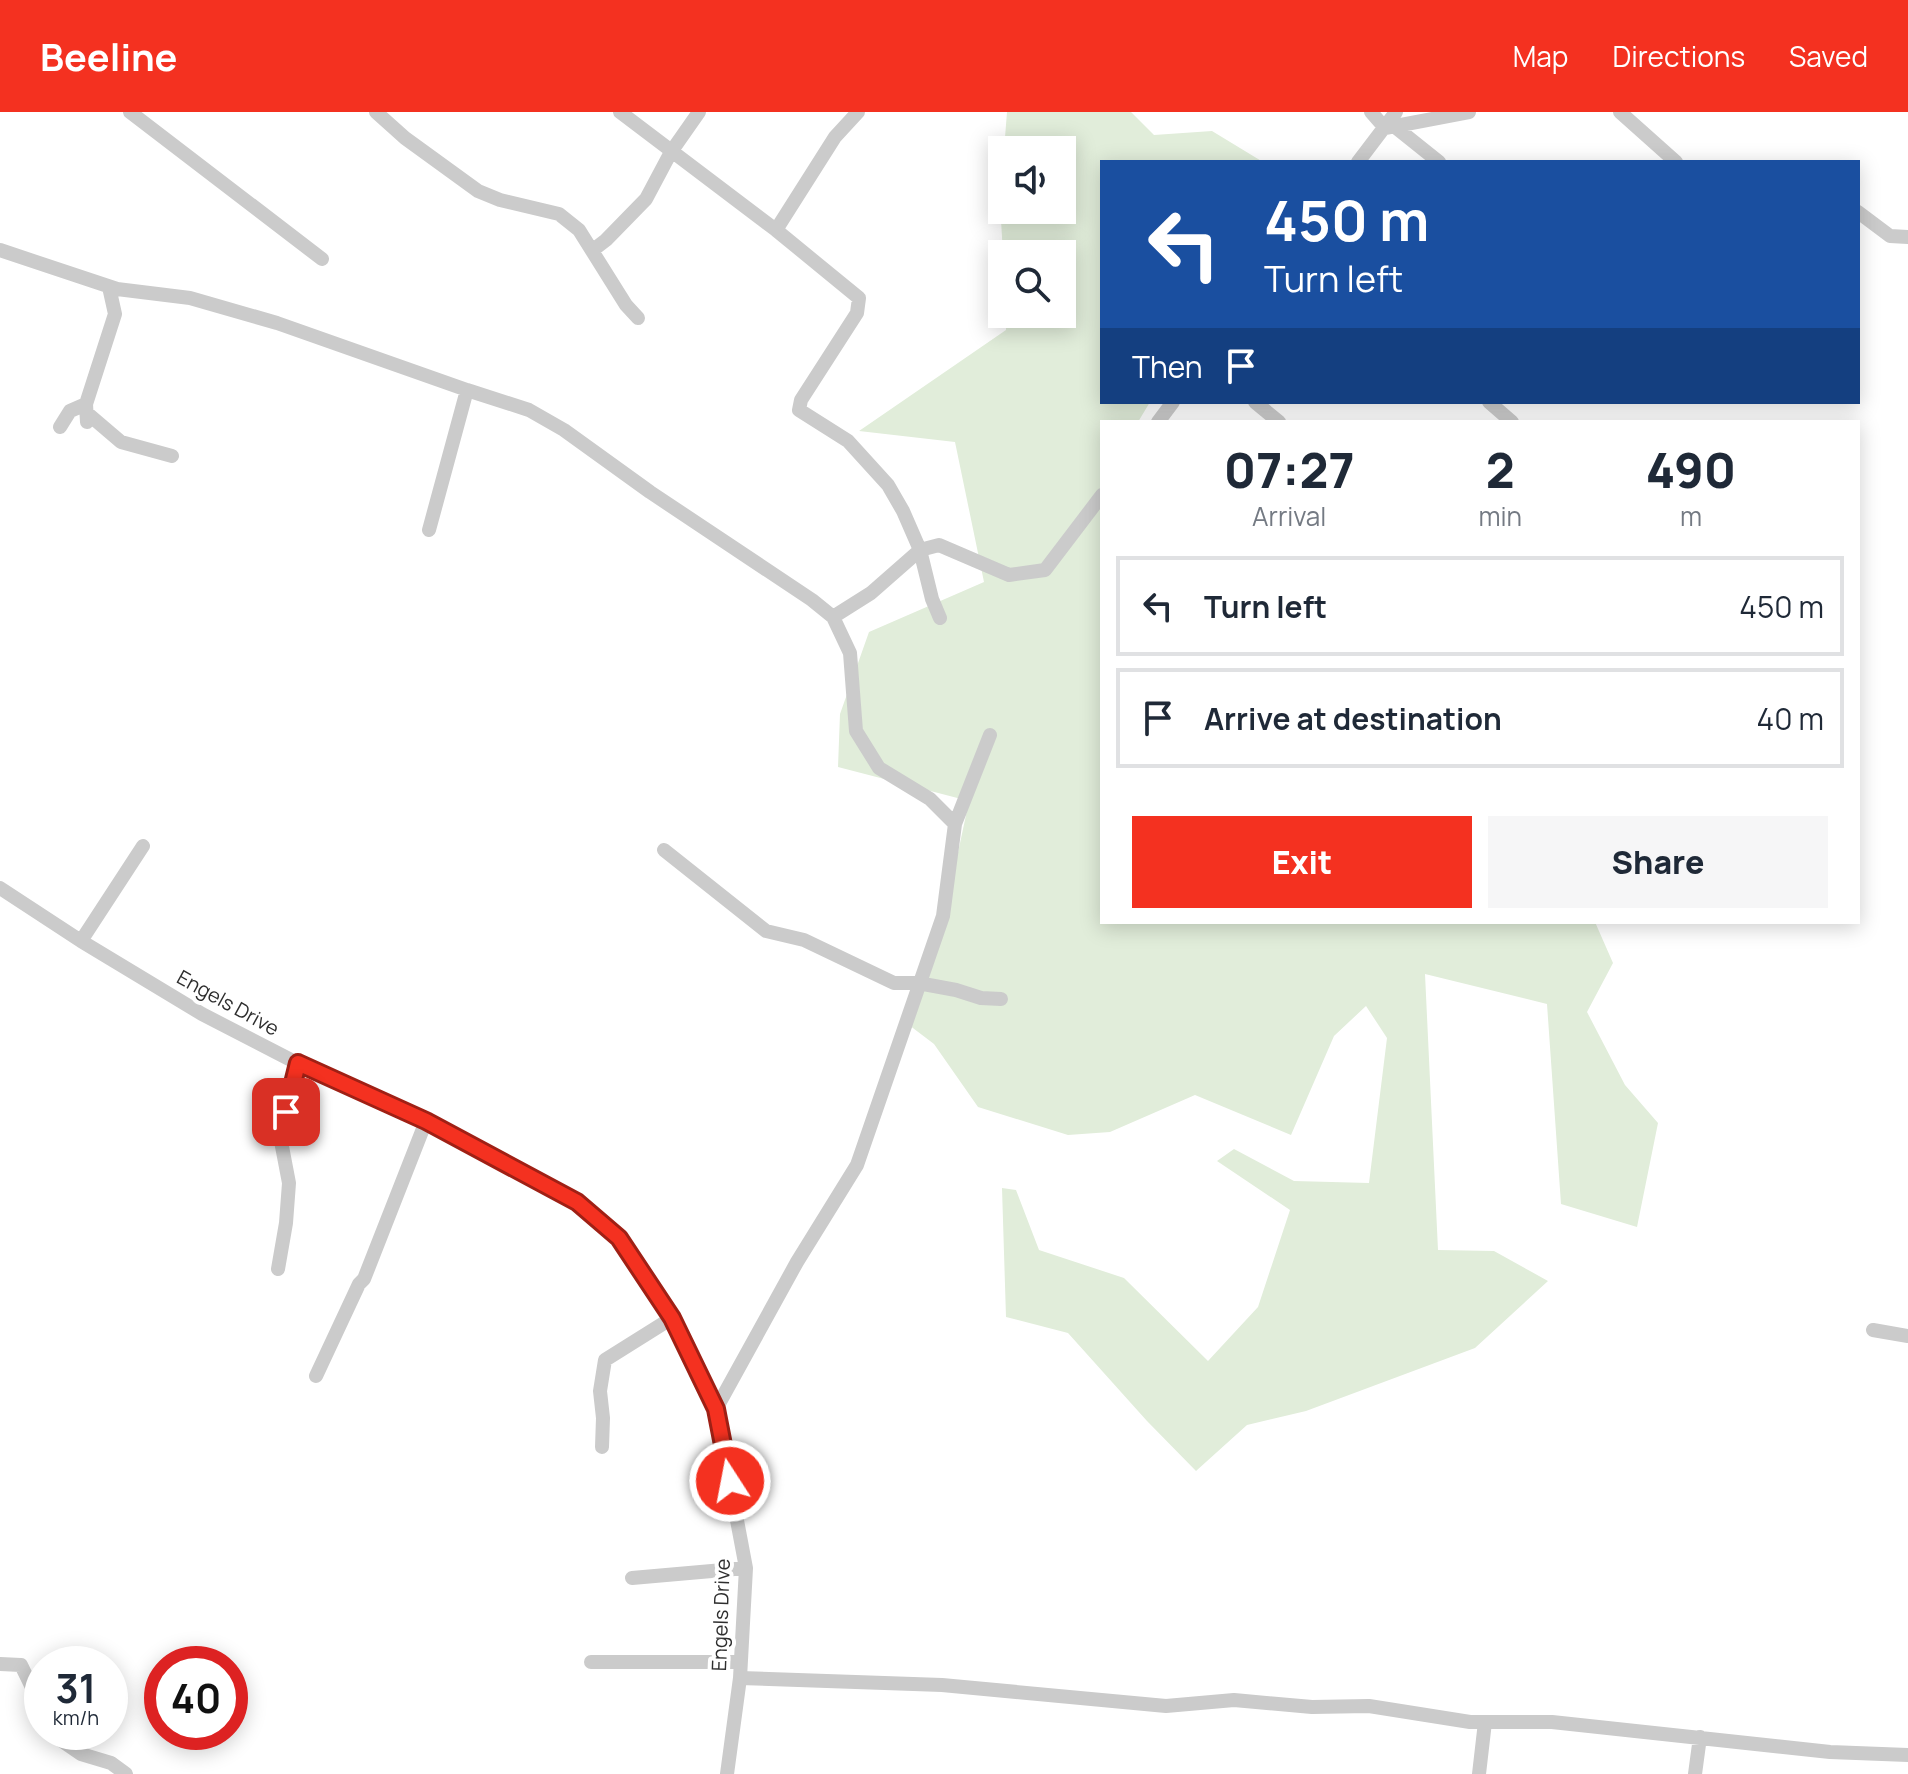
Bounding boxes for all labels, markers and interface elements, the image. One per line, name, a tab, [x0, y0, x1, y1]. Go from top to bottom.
text: Beeline	[40, 30, 177, 82]
text: Map	[1513, 37, 1568, 75]
text: Directions	[1612, 37, 1745, 75]
text: Saved	[1789, 37, 1868, 75]
map controls	[988, 136, 1076, 328]
button: sound	[988, 136, 1076, 224]
text: 450 m	[1264, 181, 1429, 258]
icon: left	[1132, 192, 1236, 296]
button: search	[988, 240, 1076, 328]
text: Turn left	[1264, 254, 1403, 303]
icon: arrive	[1219, 344, 1263, 388]
text: Then	[1132, 346, 1203, 387]
text: 07:27	[1224, 437, 1355, 502]
text: 2	[1486, 437, 1515, 502]
text: 490	[1646, 437, 1736, 502]
text: Arrival	[1252, 498, 1326, 534]
text: min	[1478, 498, 1522, 534]
text: m	[1680, 498, 1702, 534]
icon: left	[1136, 584, 1180, 628]
text: Turn left	[1204, 586, 1327, 627]
text: 450 m	[1739, 586, 1824, 627]
icon: arrive	[1136, 696, 1180, 740]
text: Arrive at destination	[1204, 698, 1502, 739]
text: 40 m	[1757, 698, 1824, 739]
button: Exit	[1132, 816, 1472, 908]
button: Share	[1488, 816, 1828, 908]
street label: Engels Drive	[172, 963, 284, 1042]
pin	[252, 1078, 320, 1146]
icon: arrive	[264, 1090, 308, 1134]
position arrow	[688, 1439, 772, 1523]
street label: Engels Drive	[705, 1558, 736, 1672]
speed limit sign: 40	[144, 1646, 248, 1750]
text: 31	[56, 1660, 96, 1715]
text: km/h	[53, 1704, 99, 1731]

